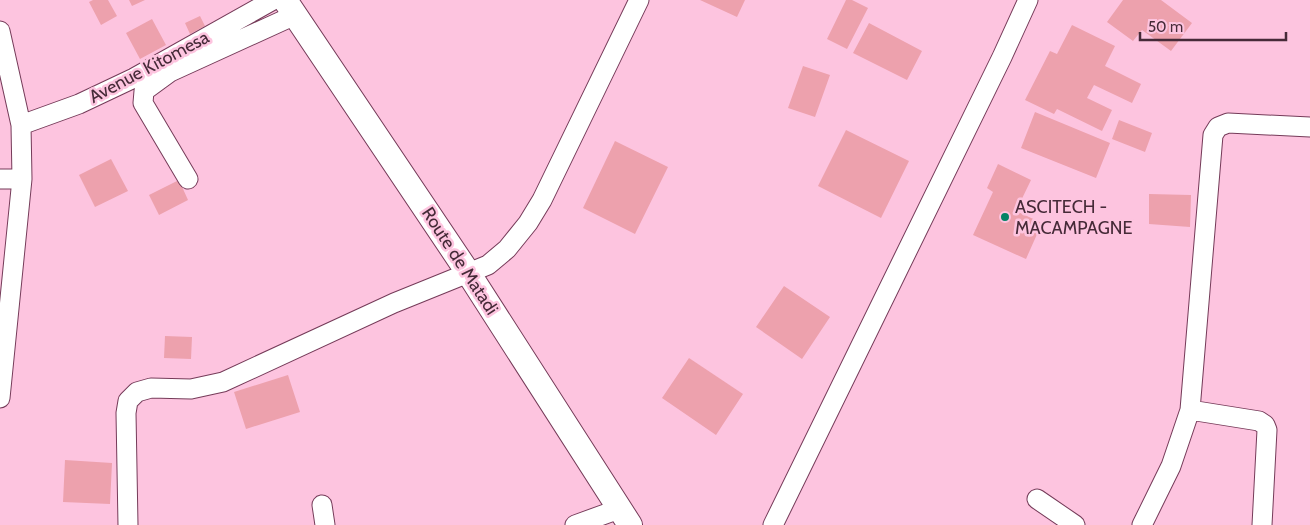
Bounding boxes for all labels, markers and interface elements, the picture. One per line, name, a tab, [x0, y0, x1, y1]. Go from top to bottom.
scale bar	[1140, 10, 1286, 42]
text: 50 m	[1148, 18, 1183, 36]
street label: Avenue Kitomesa	[85, 26, 213, 108]
place label: ASCITECH - MACAMPAGNE	[1015, 196, 1132, 239]
street label: Route de Matadi	[417, 203, 503, 319]
marker: ASCITECH - MACAMPAGNE	[999, 211, 1011, 223]

